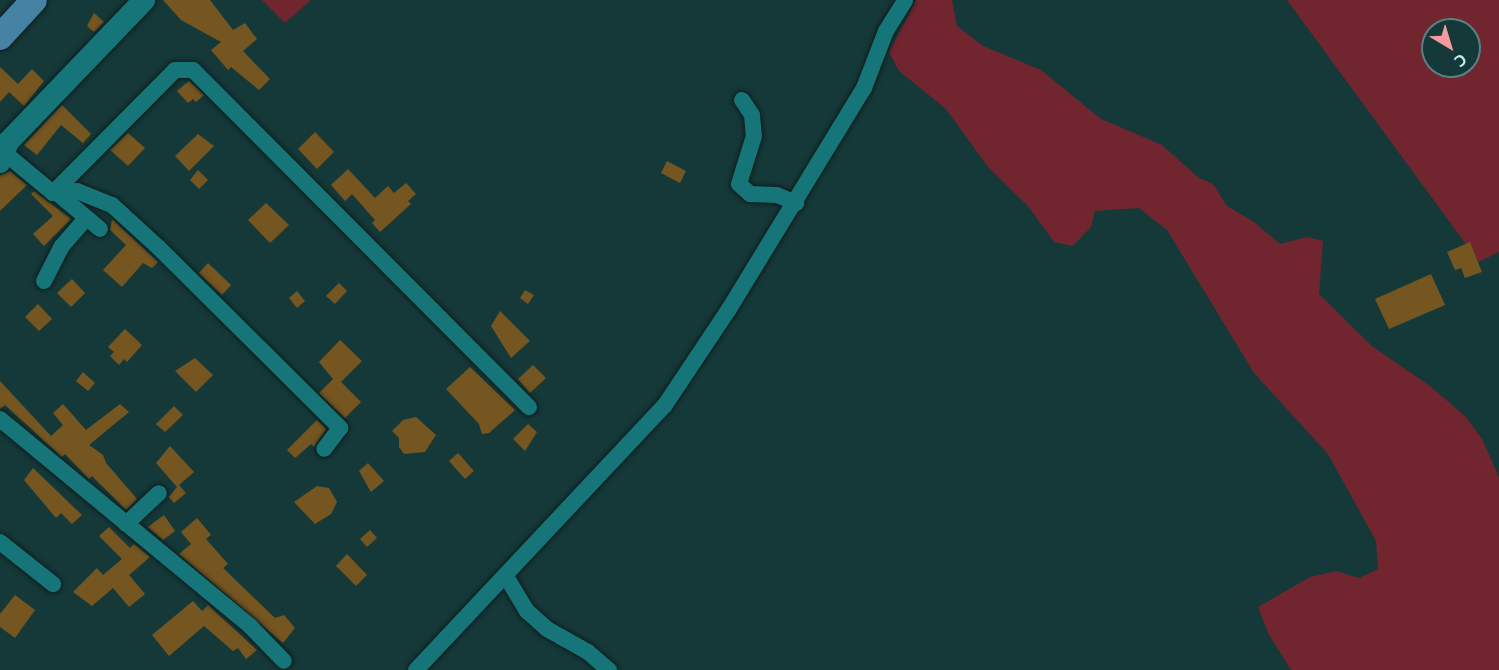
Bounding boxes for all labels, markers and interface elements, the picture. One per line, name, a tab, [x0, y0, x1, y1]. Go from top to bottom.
north arrow	[1421, 18, 1481, 78]
text: С	[1451, 50, 1470, 71]

